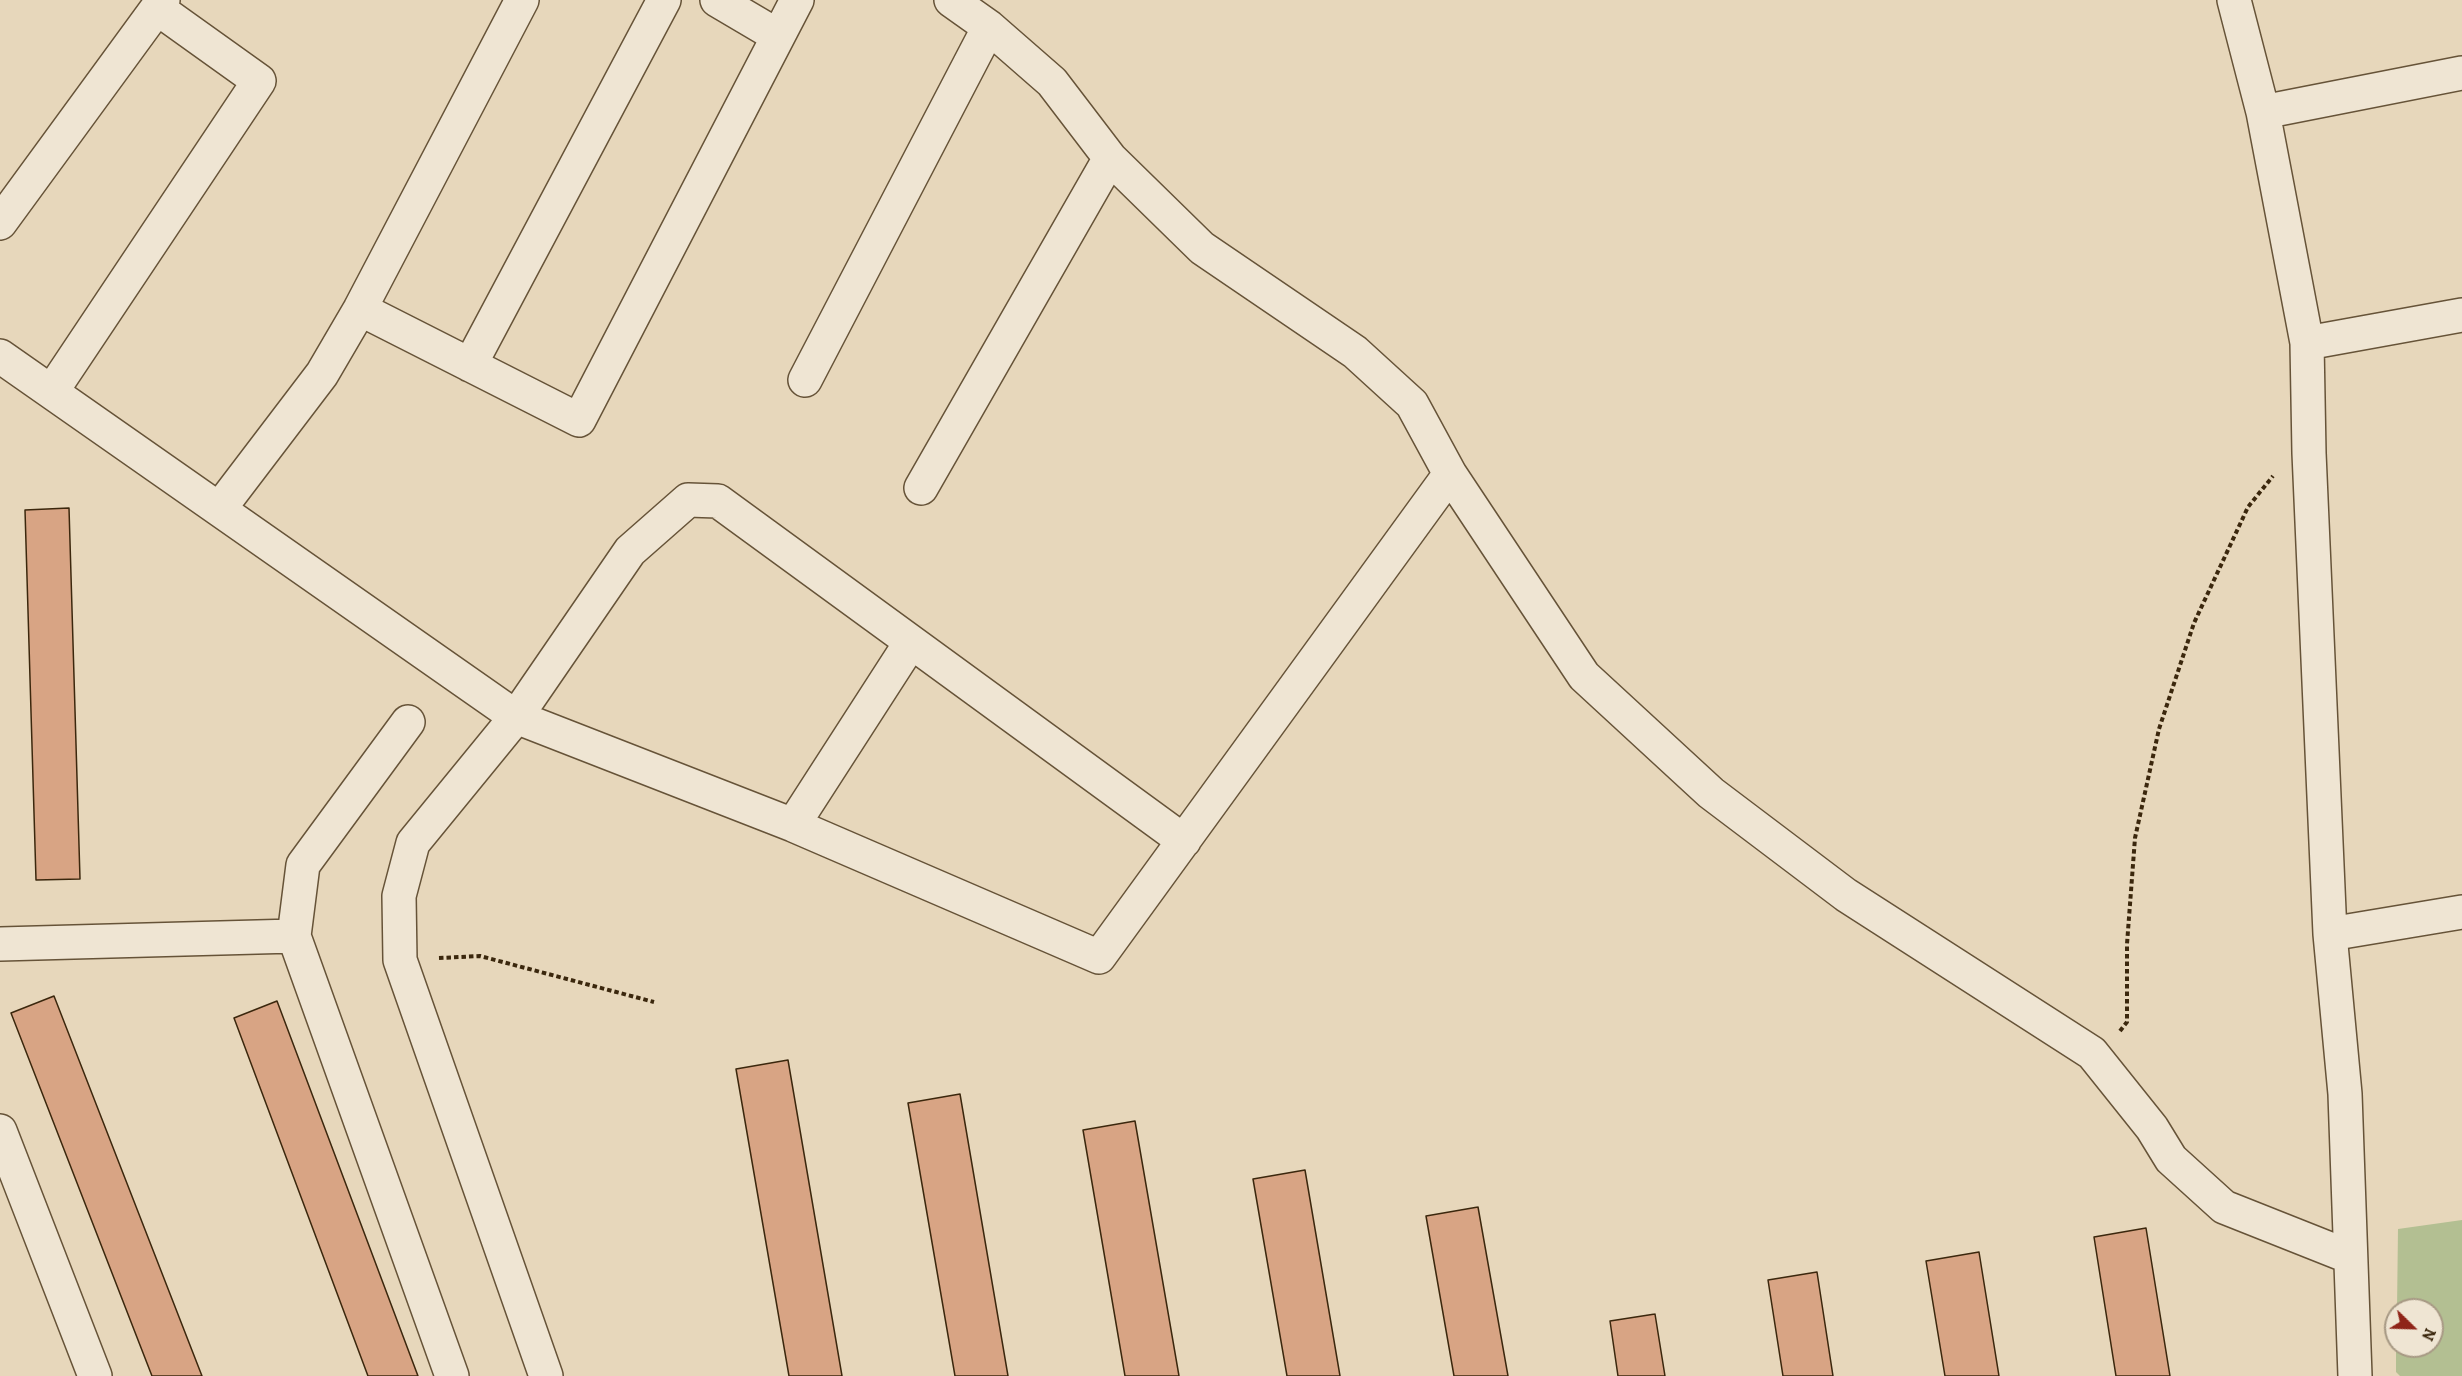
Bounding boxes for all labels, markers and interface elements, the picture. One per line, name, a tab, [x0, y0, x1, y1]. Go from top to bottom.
north arrow	[2384, 1298, 2444, 1358]
text: N	[2416, 1325, 2441, 1344]

